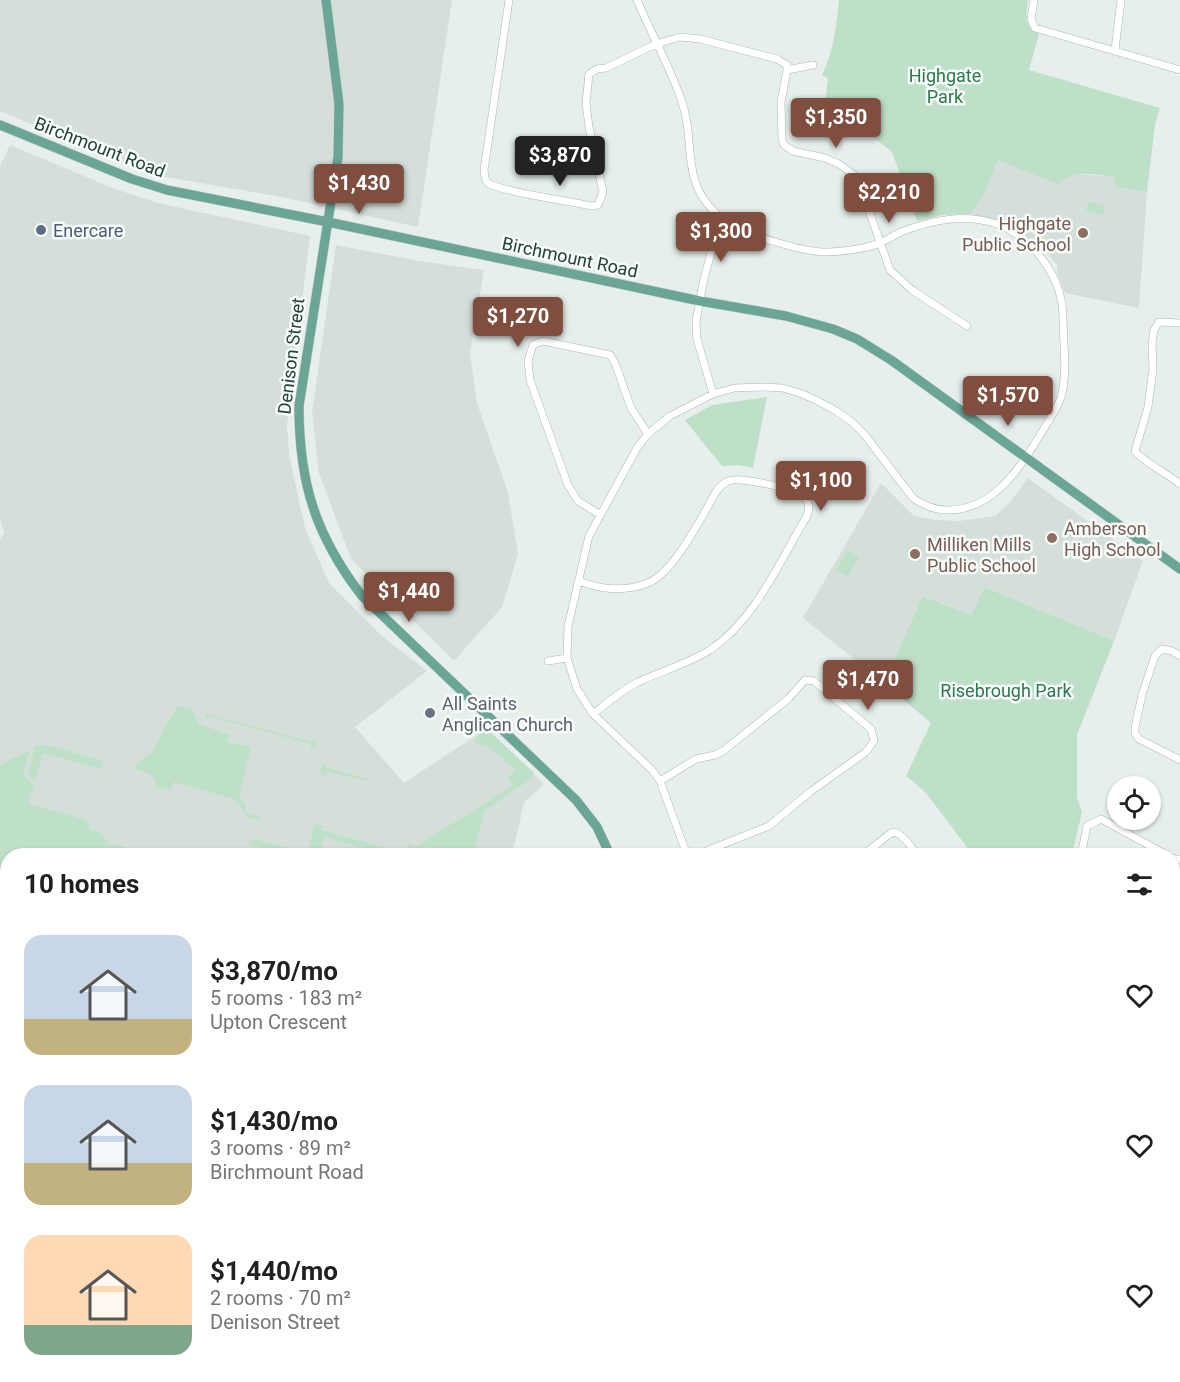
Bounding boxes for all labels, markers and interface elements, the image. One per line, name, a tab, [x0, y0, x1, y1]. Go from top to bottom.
park label: Highgate Park	[909, 65, 981, 107]
pin: $1,350	[787, 98, 885, 149]
text: $1,350	[805, 105, 867, 129]
street label: Birchmount Road	[32, 112, 168, 182]
pin: $3,870	[511, 136, 609, 187]
text: $3,870	[529, 143, 591, 167]
pin: $1,430	[310, 164, 408, 215]
text: $1,430	[328, 171, 390, 195]
pin: $2,210	[840, 173, 938, 224]
text: $2,210	[858, 180, 920, 204]
pin: $1,300	[672, 212, 770, 263]
place label: Highgate Public School	[962, 213, 1071, 255]
text: $1,300	[690, 219, 752, 243]
place label: Enercare	[53, 220, 123, 241]
marker: Enercare	[34, 223, 48, 237]
marker: Highgate Public School	[1076, 226, 1090, 240]
street label: Birchmount Road	[500, 232, 640, 282]
street label: Denison Street	[273, 296, 309, 415]
pin: $1,270	[469, 297, 567, 348]
text: $1,270	[487, 304, 549, 328]
pin: $1,570	[959, 376, 1057, 427]
text: $1,570	[977, 383, 1039, 407]
pin: $1,100	[772, 461, 870, 512]
text: $1,100	[790, 468, 852, 492]
place label: Amberson High School	[1064, 518, 1161, 560]
marker: Amberson High School	[1045, 531, 1059, 545]
place label: Milliken Mills Public School	[927, 534, 1036, 576]
marker: Milliken Mills Public School	[908, 547, 922, 561]
pin: $1,440	[360, 572, 458, 623]
text: $1,440	[378, 579, 440, 603]
pin: $1,470	[819, 660, 917, 711]
text: $1,470	[837, 667, 899, 691]
park label: Risebrough Park	[940, 680, 1073, 701]
place label: All Saints Anglican Church	[442, 693, 573, 735]
marker: All Saints Anglican Church	[423, 706, 437, 720]
map controls	[1107, 776, 1161, 830]
button: locate	[1107, 776, 1161, 830]
icon: filters	[1123, 868, 1156, 901]
text: 10 homes	[24, 869, 139, 899]
text: $3,870/mo	[210, 956, 338, 986]
icon: home	[72, 959, 144, 1031]
icon: heart	[1123, 979, 1156, 1012]
text: 5 rooms · 183 m²	[210, 986, 362, 1010]
text: Upton Crescent	[210, 1010, 347, 1034]
text: $1,430/mo	[210, 1106, 338, 1136]
icon: home	[72, 1109, 144, 1181]
icon: heart	[1123, 1129, 1156, 1162]
text: 3 rooms · 89 m²	[210, 1136, 351, 1160]
text: Birchmount Road	[210, 1160, 364, 1184]
text: $1,440/mo	[210, 1256, 338, 1286]
icon: home	[72, 1259, 144, 1331]
icon: heart	[1123, 1279, 1156, 1312]
text: 2 rooms · 70 m²	[210, 1286, 351, 1310]
text: Denison Street	[210, 1310, 340, 1334]

